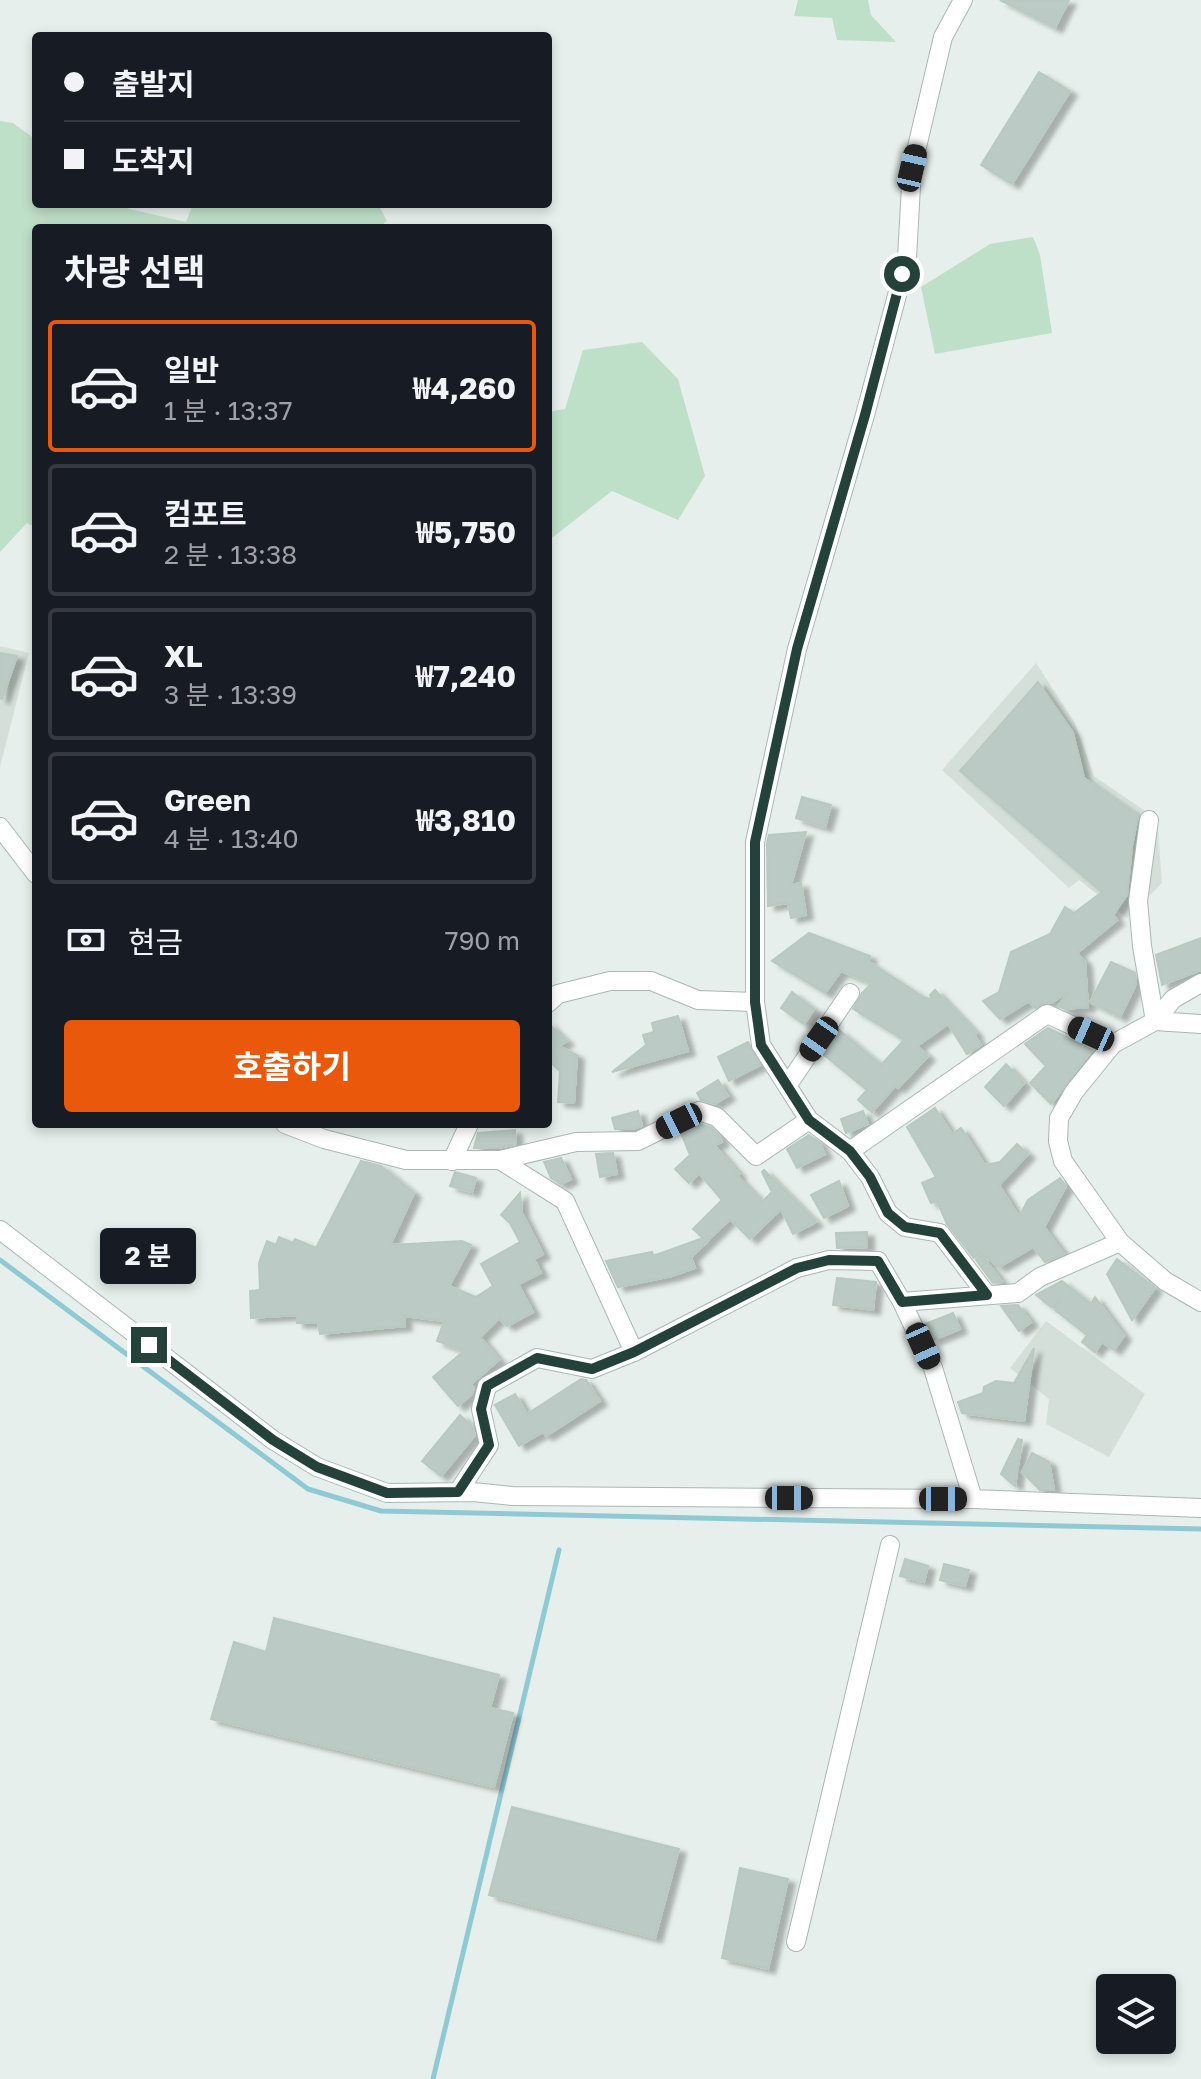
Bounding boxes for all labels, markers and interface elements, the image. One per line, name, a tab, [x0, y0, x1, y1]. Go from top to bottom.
text: 출발지	[112, 66, 195, 102]
car	[895, 142, 929, 194]
text: 도착지	[112, 143, 195, 179]
text: 차량 선택	[64, 250, 205, 293]
route start	[884, 256, 920, 292]
icon: car	[68, 350, 140, 422]
text: 일반	[164, 352, 219, 388]
text: ₩4,260	[413, 370, 516, 406]
text: 1 분 · 13:37	[164, 395, 292, 426]
icon: car	[68, 494, 140, 566]
text: 컴포트	[164, 496, 247, 532]
text: ₩5,750	[416, 514, 516, 550]
text: 2 분 · 13:38	[164, 539, 297, 570]
icon: car	[68, 638, 140, 710]
text: XL	[164, 638, 203, 674]
text: ₩7,240	[416, 658, 516, 694]
text: 3 분 · 13:39	[164, 679, 297, 710]
icon: car	[68, 782, 140, 854]
text: Green	[164, 782, 251, 818]
text: ₩3,810	[416, 802, 516, 838]
text: 4 분 · 13:40	[164, 823, 299, 854]
icon: cash	[64, 918, 108, 962]
text: 현금	[128, 924, 183, 960]
text: 790 m	[445, 925, 520, 956]
car	[795, 1012, 843, 1066]
car	[1064, 1013, 1118, 1055]
button: 호출하기	[64, 1020, 520, 1112]
car	[652, 1100, 706, 1142]
callout: 2 분	[101, 1229, 197, 1285]
text: 2 분	[125, 1240, 171, 1271]
car	[902, 1319, 944, 1373]
route end	[131, 1327, 167, 1363]
car	[765, 1486, 813, 1510]
car	[919, 1487, 967, 1511]
map controls	[1096, 1974, 1176, 2054]
button: layers	[1096, 1974, 1176, 2054]

